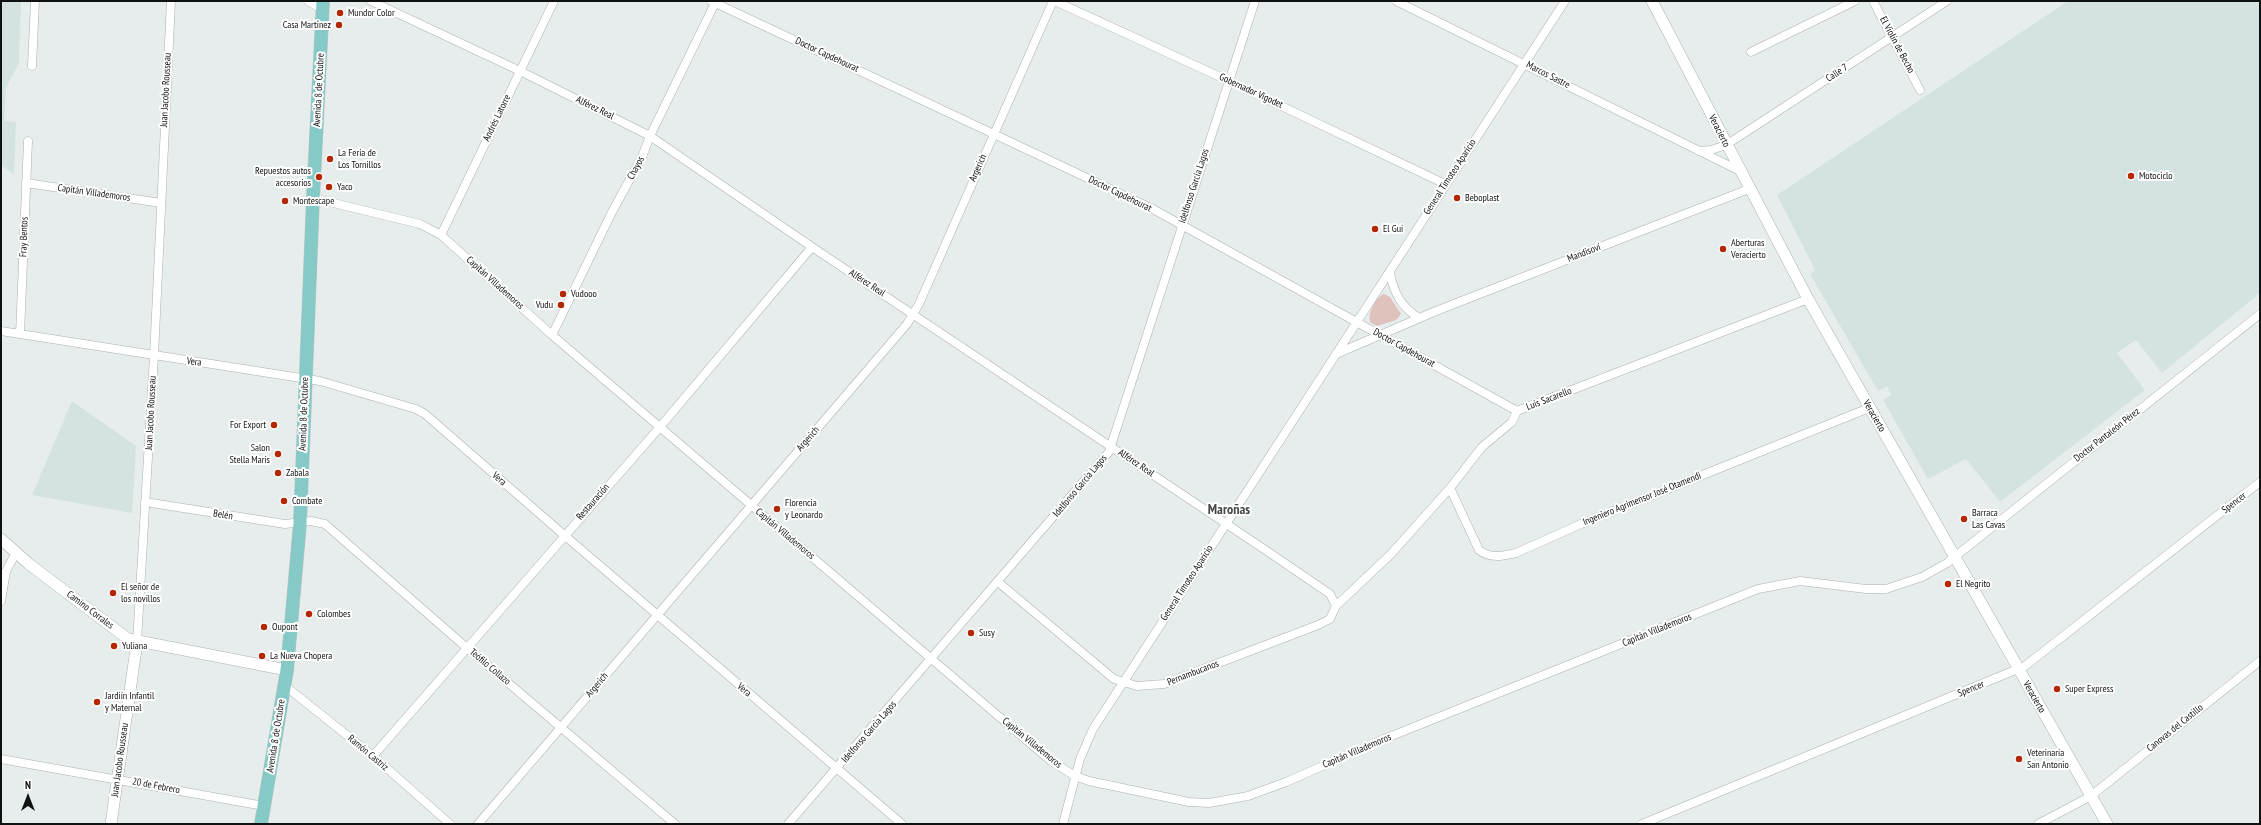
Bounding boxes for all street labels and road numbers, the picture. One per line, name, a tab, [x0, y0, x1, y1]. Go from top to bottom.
street label: El Violín de Becho	[1877, 15, 1917, 75]
street label: Doctor Capdehourat	[793, 35, 861, 75]
street label: Juan Jacobo Rousseau	[158, 53, 174, 127]
street label: Avenida 8 de Octubre	[311, 53, 327, 127]
street label: Marcos Sastre	[1524, 59, 1572, 91]
street label: Calle 7	[1824, 61, 1850, 85]
street label: Gobernador Vigodet	[1217, 71, 1285, 111]
street label: Andrés Latorre	[481, 93, 513, 143]
street label: Alférez Real	[574, 94, 616, 122]
street label: Veracierto	[1706, 113, 1732, 149]
street label: General Timoteo Aparicio	[1421, 137, 1479, 217]
street label: Idelfonso García Lagos	[1176, 147, 1212, 225]
street label: Argerich	[967, 152, 989, 184]
street label: Chayos	[625, 154, 647, 182]
street label: Doctor Capdehourat	[1086, 174, 1154, 214]
street label: Capitán Villademoros	[57, 182, 131, 204]
street label: Fray Bentos	[17, 217, 31, 257]
street label: Mandisoví	[1566, 241, 1602, 265]
street label: Capitán Villademoros	[464, 254, 526, 312]
street label: Alférez Real	[847, 267, 887, 299]
street label: Doctor Capdehourat	[1371, 326, 1437, 370]
street label: Vera	[186, 355, 202, 369]
street label: Juan Jacobo Rousseau	[143, 376, 159, 450]
street label: Avenida 8 de Octubre	[297, 377, 311, 451]
street label: Luis Sacarello	[1525, 385, 1573, 413]
street label: Veracierto	[1860, 398, 1888, 434]
street label: Doctor Pantaleón Pérez	[2072, 406, 2142, 464]
street label: Argerich	[794, 424, 822, 454]
street label: Alférez Real	[1116, 447, 1156, 479]
street label: Idelfonso García Lagos	[1050, 452, 1110, 520]
street label: Vera	[489, 470, 509, 488]
street label: Ingeniero Agrimensor José Otamendi	[1581, 470, 1703, 528]
street label: Restauración	[574, 481, 612, 523]
street label: Spencer	[2220, 490, 2248, 516]
street label: Capitán Villademoros	[753, 506, 817, 562]
street label: Belén	[212, 508, 234, 522]
street label: General Timoteo Aparicio	[1158, 543, 1216, 623]
street label: Camino Corrales	[64, 588, 116, 632]
street label: Capitán Villademoros	[1621, 611, 1693, 649]
street label: Teófilo Collazo	[467, 646, 513, 688]
street label: Pernambucanos	[1165, 658, 1221, 688]
street label: Argerich	[583, 670, 611, 700]
street label: Spencer	[1956, 678, 1986, 700]
street label: Veracierto	[2020, 679, 2048, 715]
street label: Vera	[734, 681, 754, 699]
street label: Avenida 8 de Octubre	[264, 699, 288, 773]
street label: Idelfonso García Lagos	[839, 699, 899, 765]
street label: Canovas del Castillo	[2144, 702, 2206, 754]
street label: Capitán Villademoros	[1000, 715, 1064, 771]
street label: Juan Jacobo Rousseau	[109, 722, 131, 798]
street label: Capitán Villademoros	[1321, 731, 1393, 771]
street label: Ramón Castriz	[345, 733, 391, 773]
street label: 20 de Febrero	[131, 776, 181, 796]

